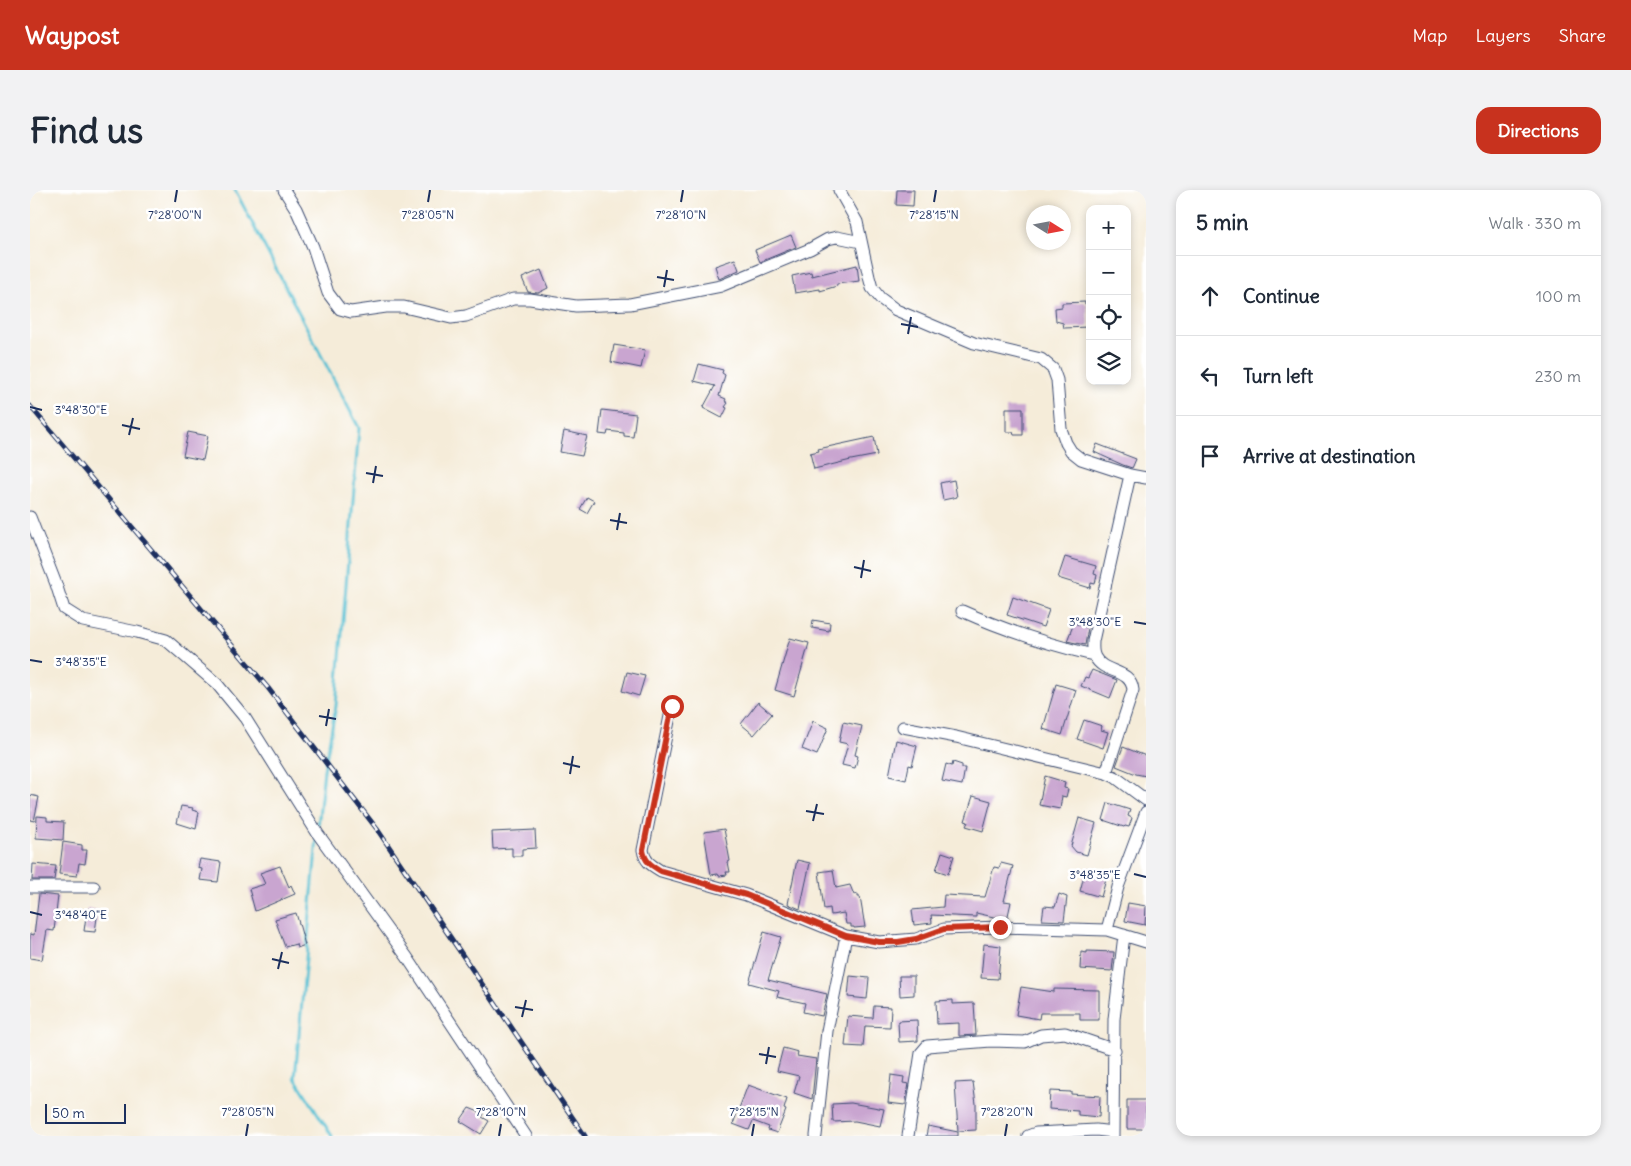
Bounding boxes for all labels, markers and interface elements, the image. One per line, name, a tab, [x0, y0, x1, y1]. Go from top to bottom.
text: Waypost	[25, 20, 119, 50]
text: Map	[1412, 24, 1447, 47]
text: Layers	[1475, 24, 1531, 47]
text: Share	[1559, 24, 1606, 47]
button: Directions	[1476, 107, 1601, 154]
text: Find us	[30, 108, 143, 152]
north arrow	[1026, 205, 1071, 250]
map controls	[1086, 205, 1131, 385]
button: +	[1086, 205, 1131, 250]
text: 7°28'00"N	[148, 207, 202, 222]
text: 7°28'05"N	[402, 207, 454, 222]
text: 7°28'10"N	[656, 207, 706, 222]
text: 7°28'15"N	[909, 207, 959, 222]
text: 5 min	[1196, 209, 1248, 236]
text: Walk · 330 m	[1488, 213, 1581, 233]
button: −	[1086, 250, 1131, 295]
icon: ahead	[1196, 282, 1224, 310]
text: Continue	[1243, 284, 1320, 308]
text: 100 m	[1536, 286, 1581, 306]
button: locate	[1086, 295, 1131, 340]
button: layers	[1086, 340, 1131, 385]
icon: left	[1196, 362, 1224, 390]
text: Turn left	[1243, 364, 1313, 388]
text: 230 m	[1535, 366, 1581, 386]
text: 3°48'30"E	[55, 402, 107, 417]
icon: arrive	[1196, 442, 1224, 470]
text: Arrive at destination	[1243, 444, 1416, 468]
text: 3°48'30"E	[1069, 614, 1121, 629]
text: 3°48'35"E	[55, 654, 107, 669]
route start	[661, 695, 684, 718]
text: 3°48'35"E	[1069, 867, 1121, 882]
text: 3°48'40"E	[55, 907, 107, 922]
route end	[989, 916, 1012, 939]
scale bar	[45, 1101, 126, 1124]
text: 50 m	[52, 1104, 85, 1122]
text: 7°28'05"N	[222, 1104, 274, 1119]
text: 7°28'10"N	[476, 1104, 526, 1119]
text: 7°28'15"N	[729, 1104, 779, 1119]
text: 7°28'20"N	[981, 1104, 1033, 1119]

